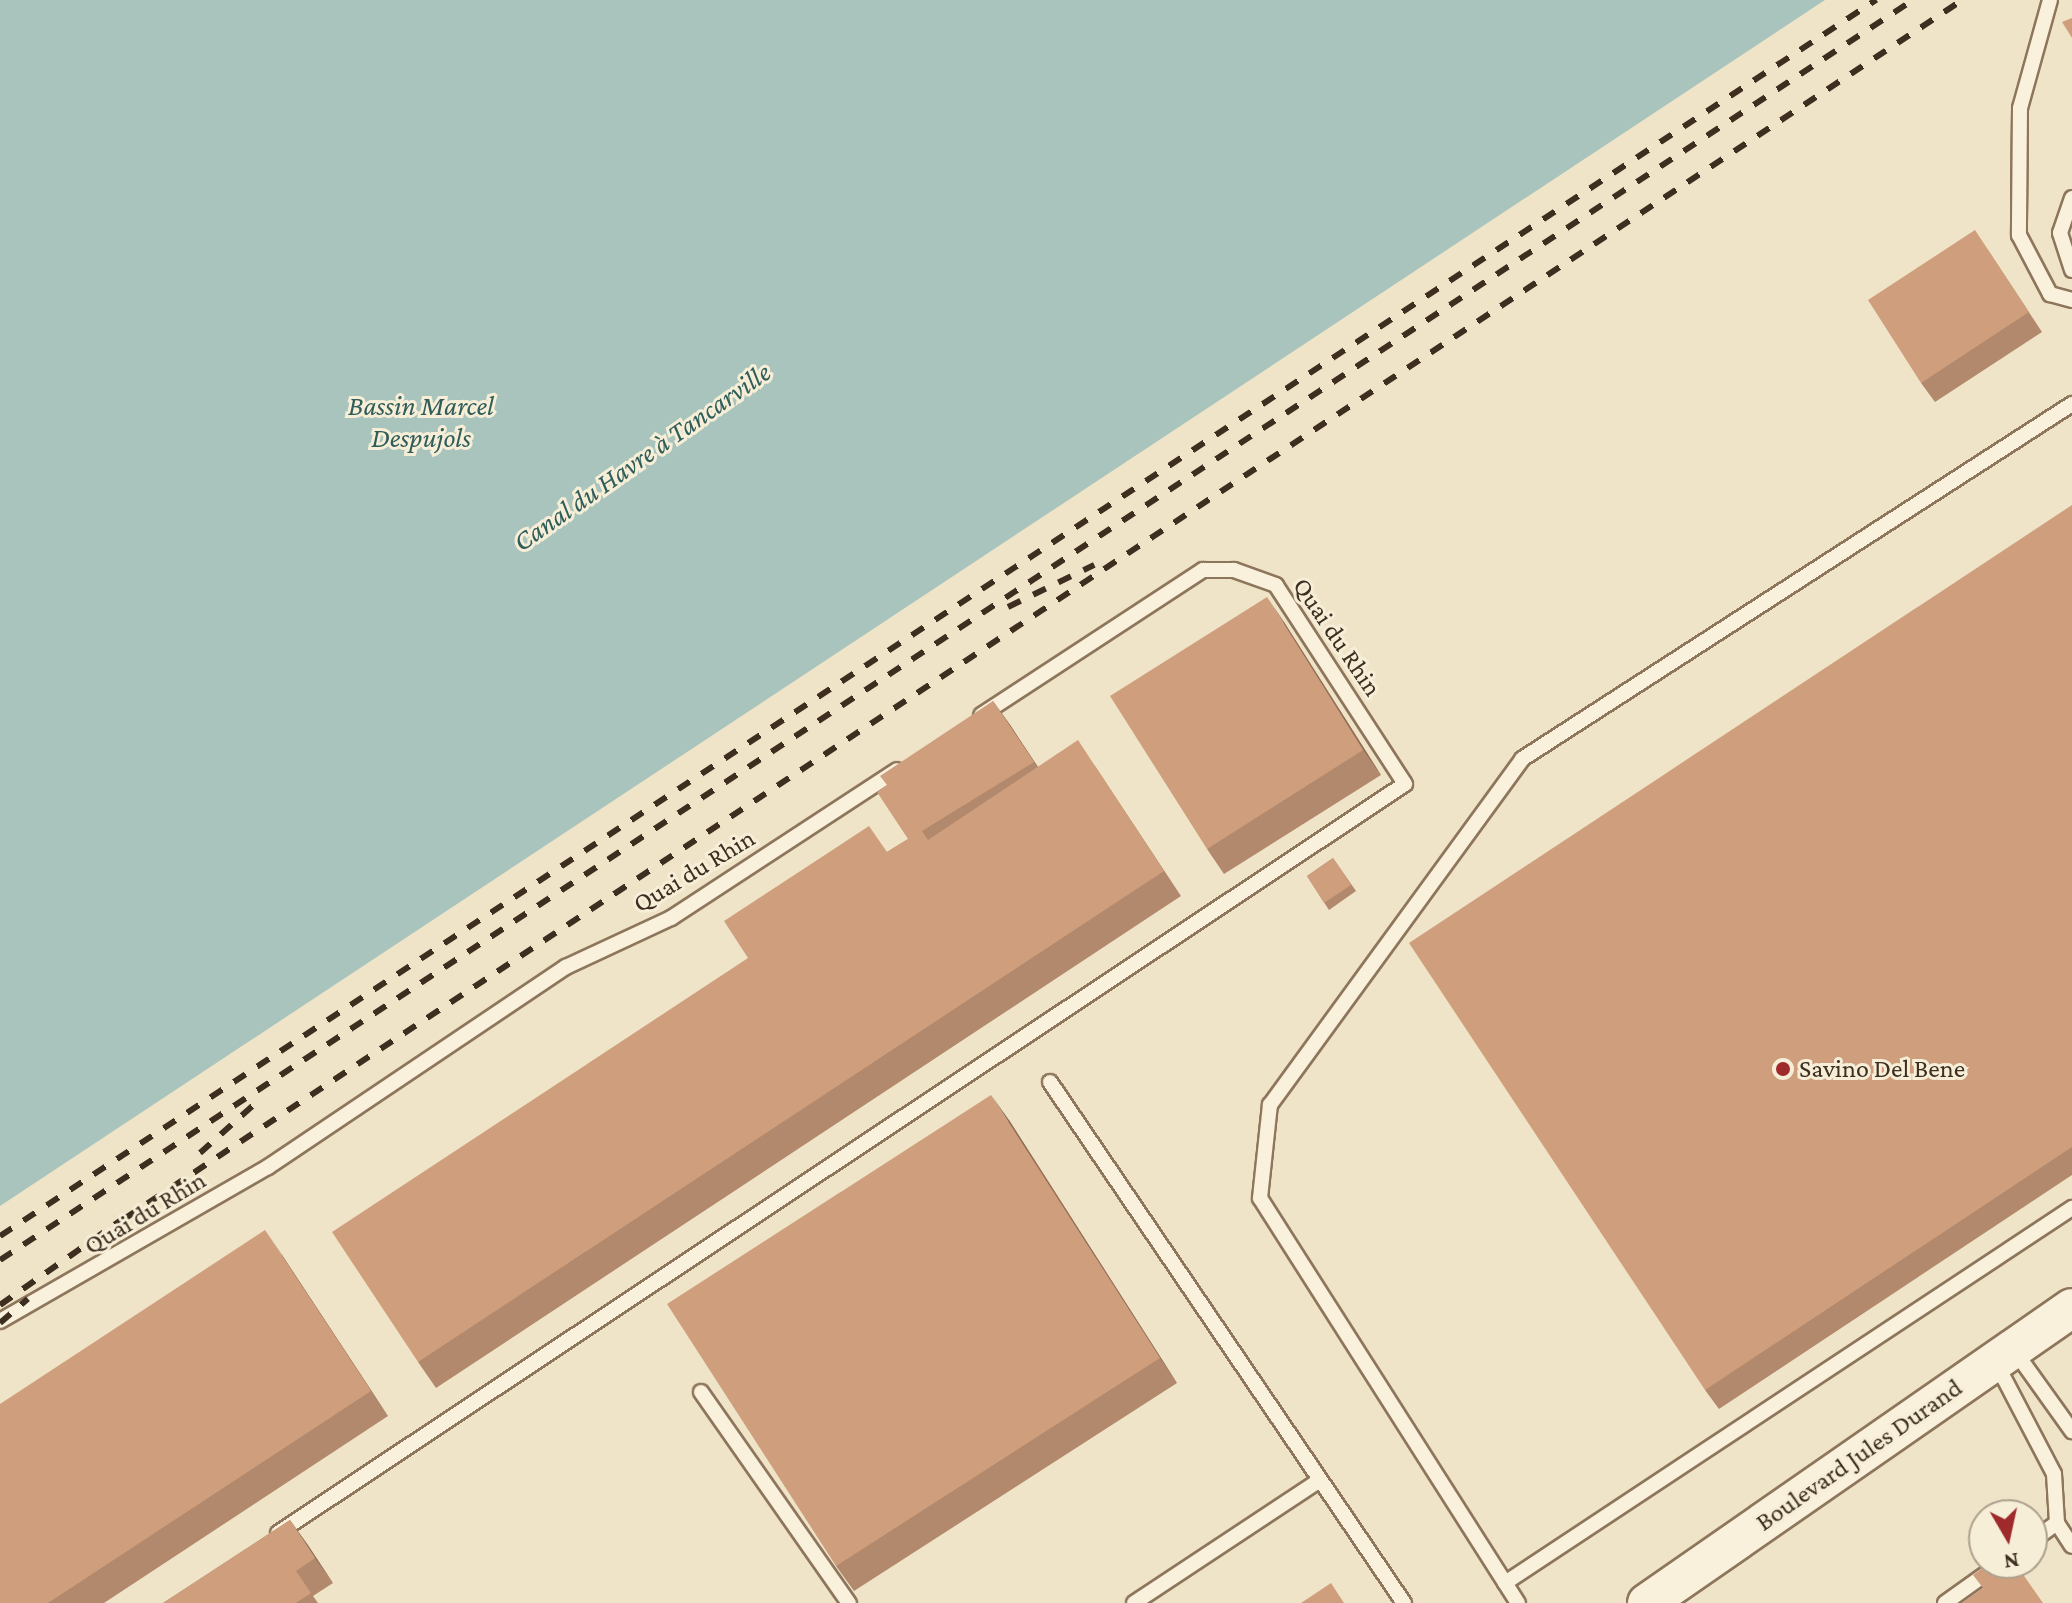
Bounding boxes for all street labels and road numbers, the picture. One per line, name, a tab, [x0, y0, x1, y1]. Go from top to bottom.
street label: Quai du Rhin	[1286, 572, 1388, 702]
street label: Quai du Rhin	[628, 823, 760, 919]
street label: Quai du Rhin	[79, 1165, 211, 1261]
street label: Boulevard Jules Durand	[1750, 1372, 1968, 1538]

